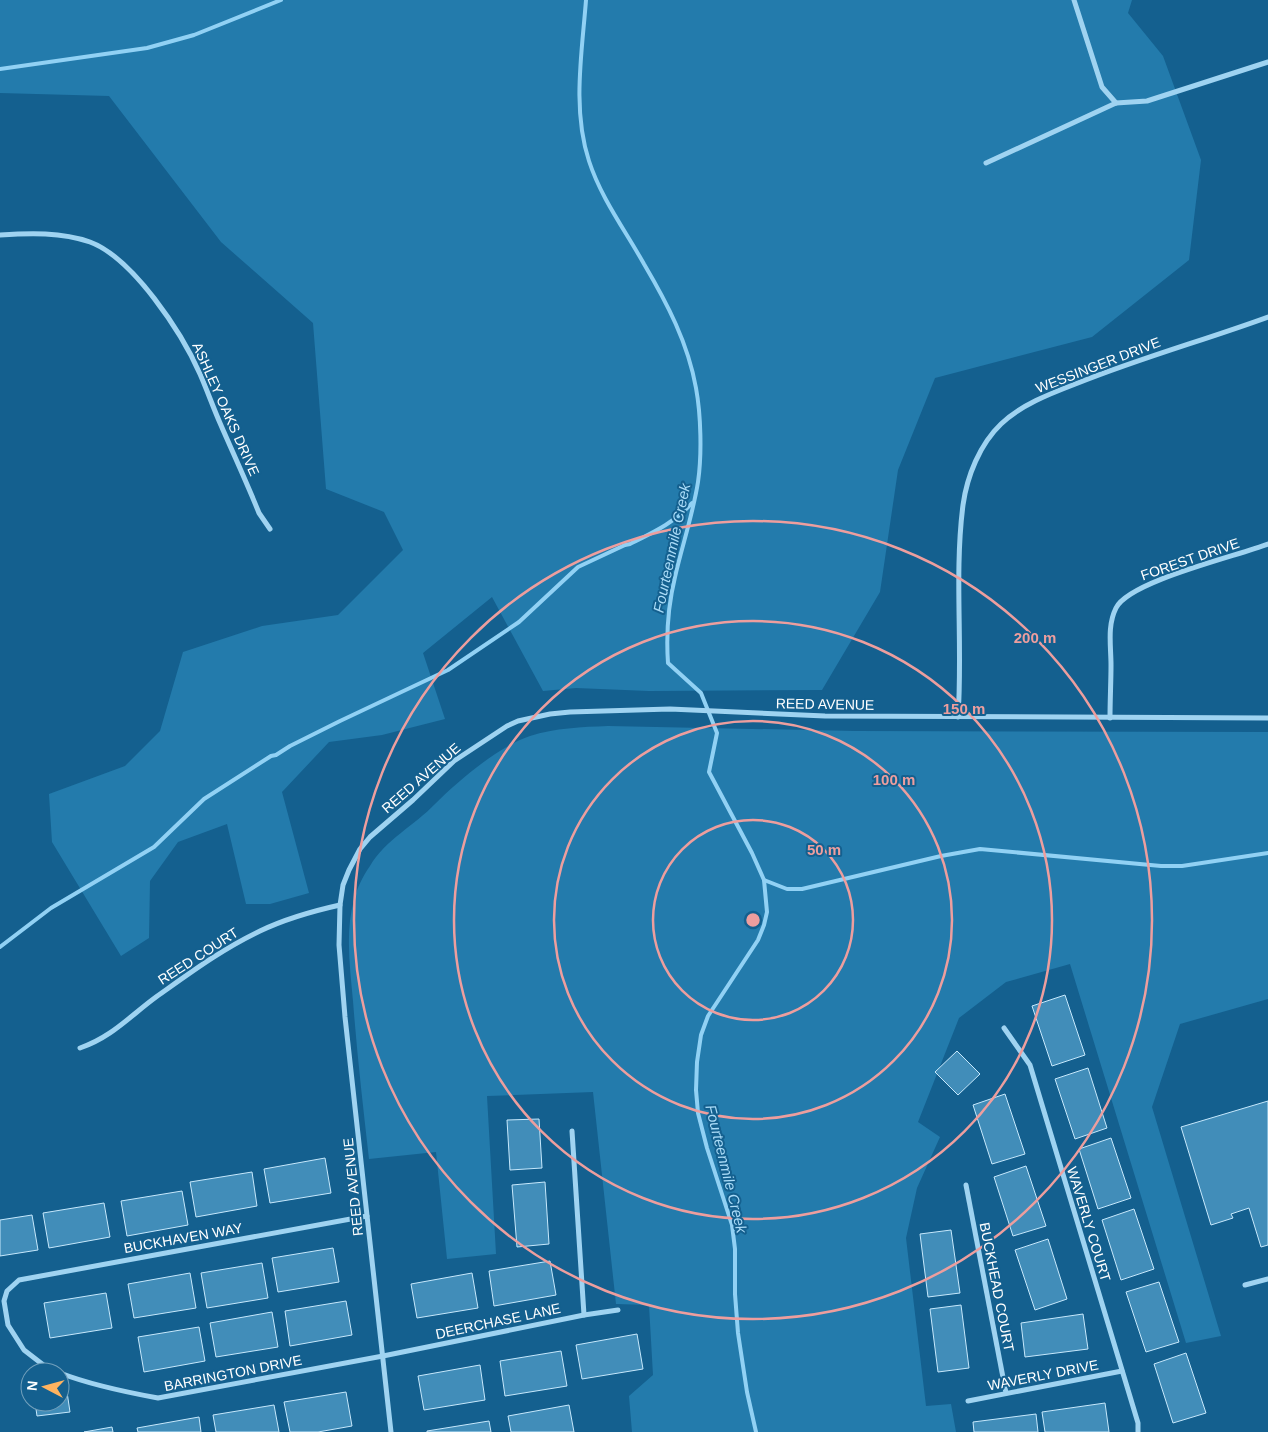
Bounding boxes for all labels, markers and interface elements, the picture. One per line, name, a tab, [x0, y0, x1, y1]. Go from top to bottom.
street label: WESSINGER DRIVE	[1033, 334, 1163, 396]
street label: ASHLEY OAKS DRIVE	[189, 340, 263, 478]
water label: Fourteenmile Creek	[650, 480, 694, 614]
street label: FOREST DRIVE	[1139, 535, 1241, 583]
text: 200 m	[1014, 629, 1056, 646]
street label: REED AVENUE	[776, 695, 874, 713]
text: 150 m	[943, 700, 985, 717]
street label: REED AVENUE	[379, 740, 463, 816]
text: 100 m	[873, 771, 915, 788]
text: 50 m	[807, 841, 841, 858]
centre of rings	[744, 911, 762, 929]
street label: REED COURT	[155, 924, 241, 988]
water label: Fourteenmile Creek	[702, 1103, 751, 1236]
street label: REED AVENUE	[340, 1137, 366, 1237]
street label: WAVERLY COURT	[1064, 1165, 1114, 1284]
street label: BUCKHAVEN WAY	[122, 1220, 244, 1256]
street label: BUCKHEAD COURT	[977, 1221, 1017, 1353]
street label: DEERCHASE LANE	[434, 1300, 562, 1342]
street label: BARRINGTON DRIVE	[163, 1352, 303, 1394]
street label: WAVERLY DRIVE	[986, 1356, 1100, 1394]
north arrow	[20, 1362, 70, 1412]
text: N	[24, 1380, 41, 1392]

